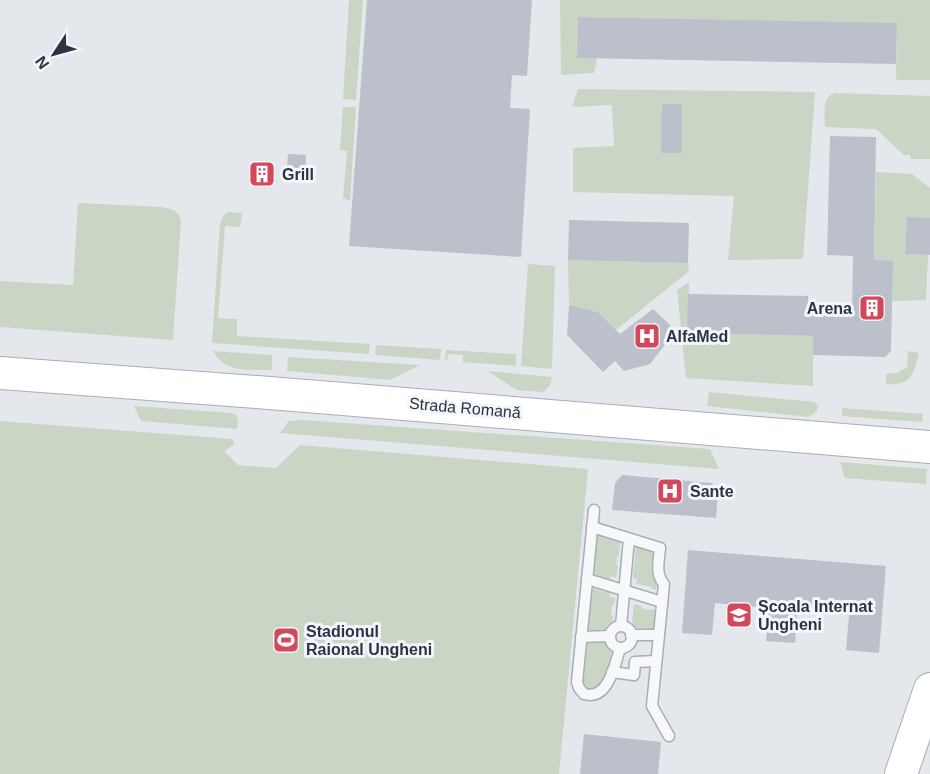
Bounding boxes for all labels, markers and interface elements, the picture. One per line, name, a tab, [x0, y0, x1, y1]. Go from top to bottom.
north arrow	[24, 24, 84, 84]
text: N	[32, 53, 53, 72]
building icon: Grill	[247, 159, 277, 189]
place label: Grill	[282, 166, 314, 183]
building icon: Arena	[857, 293, 887, 323]
place label: Arena	[807, 300, 852, 317]
hospital icon: AlfaMed	[632, 321, 662, 351]
place label: AlfaMed	[666, 328, 728, 345]
street label: Strada Romană	[408, 395, 522, 421]
hospital icon: Sante	[655, 476, 685, 506]
place label: Sante	[690, 483, 734, 500]
place label: Școala Internat Ungheni	[758, 598, 873, 633]
school or university icon: Școala Internat Ungheni	[724, 600, 754, 630]
place label: Stadionul Raional Ungheni	[306, 623, 432, 658]
sports icon: Stadionul Raional Ungheni	[271, 625, 301, 655]

